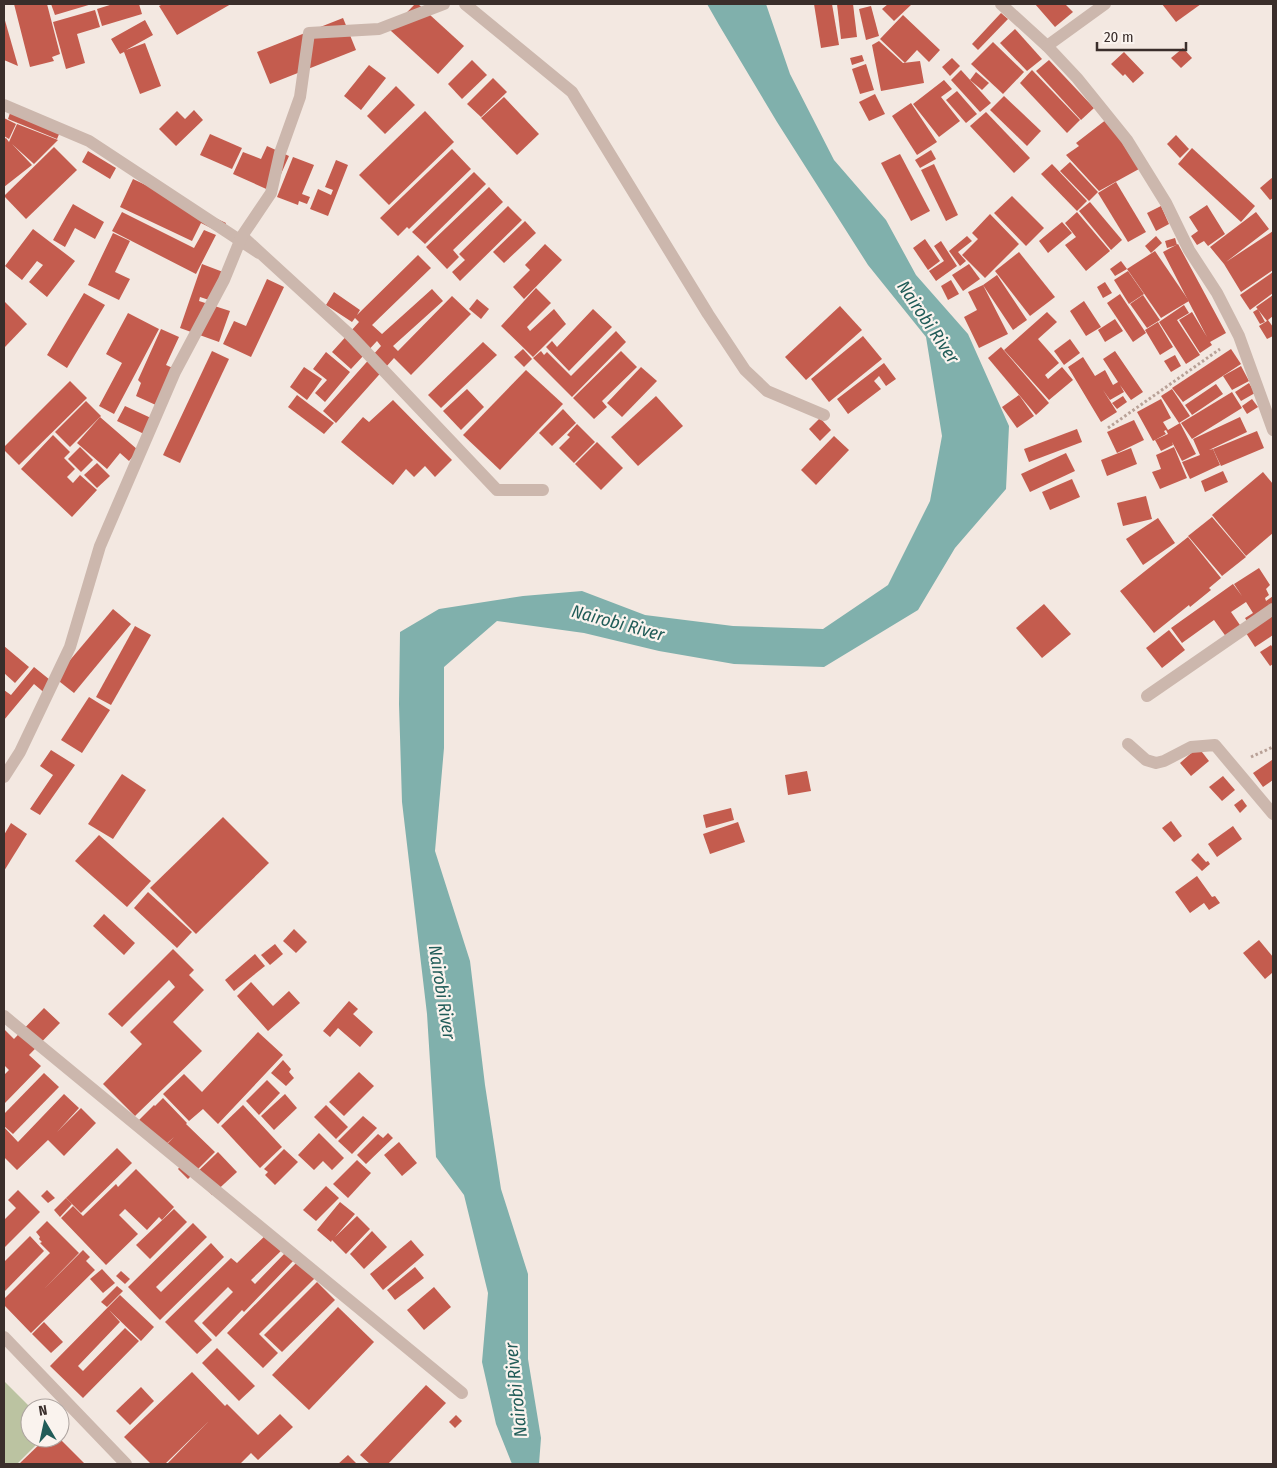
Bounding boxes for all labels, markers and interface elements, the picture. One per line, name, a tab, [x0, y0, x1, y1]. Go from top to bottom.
scale bar	[1097, 20, 1186, 52]
text: 20 m	[1104, 28, 1134, 46]
water label: Nairobi River	[892, 276, 964, 368]
water label: Nairobi River	[569, 600, 668, 646]
water label: Nairobi River	[424, 943, 460, 1041]
water label: Nairobi River	[500, 1341, 532, 1438]
north arrow	[20, 1398, 70, 1448]
text: N	[38, 1402, 49, 1420]

